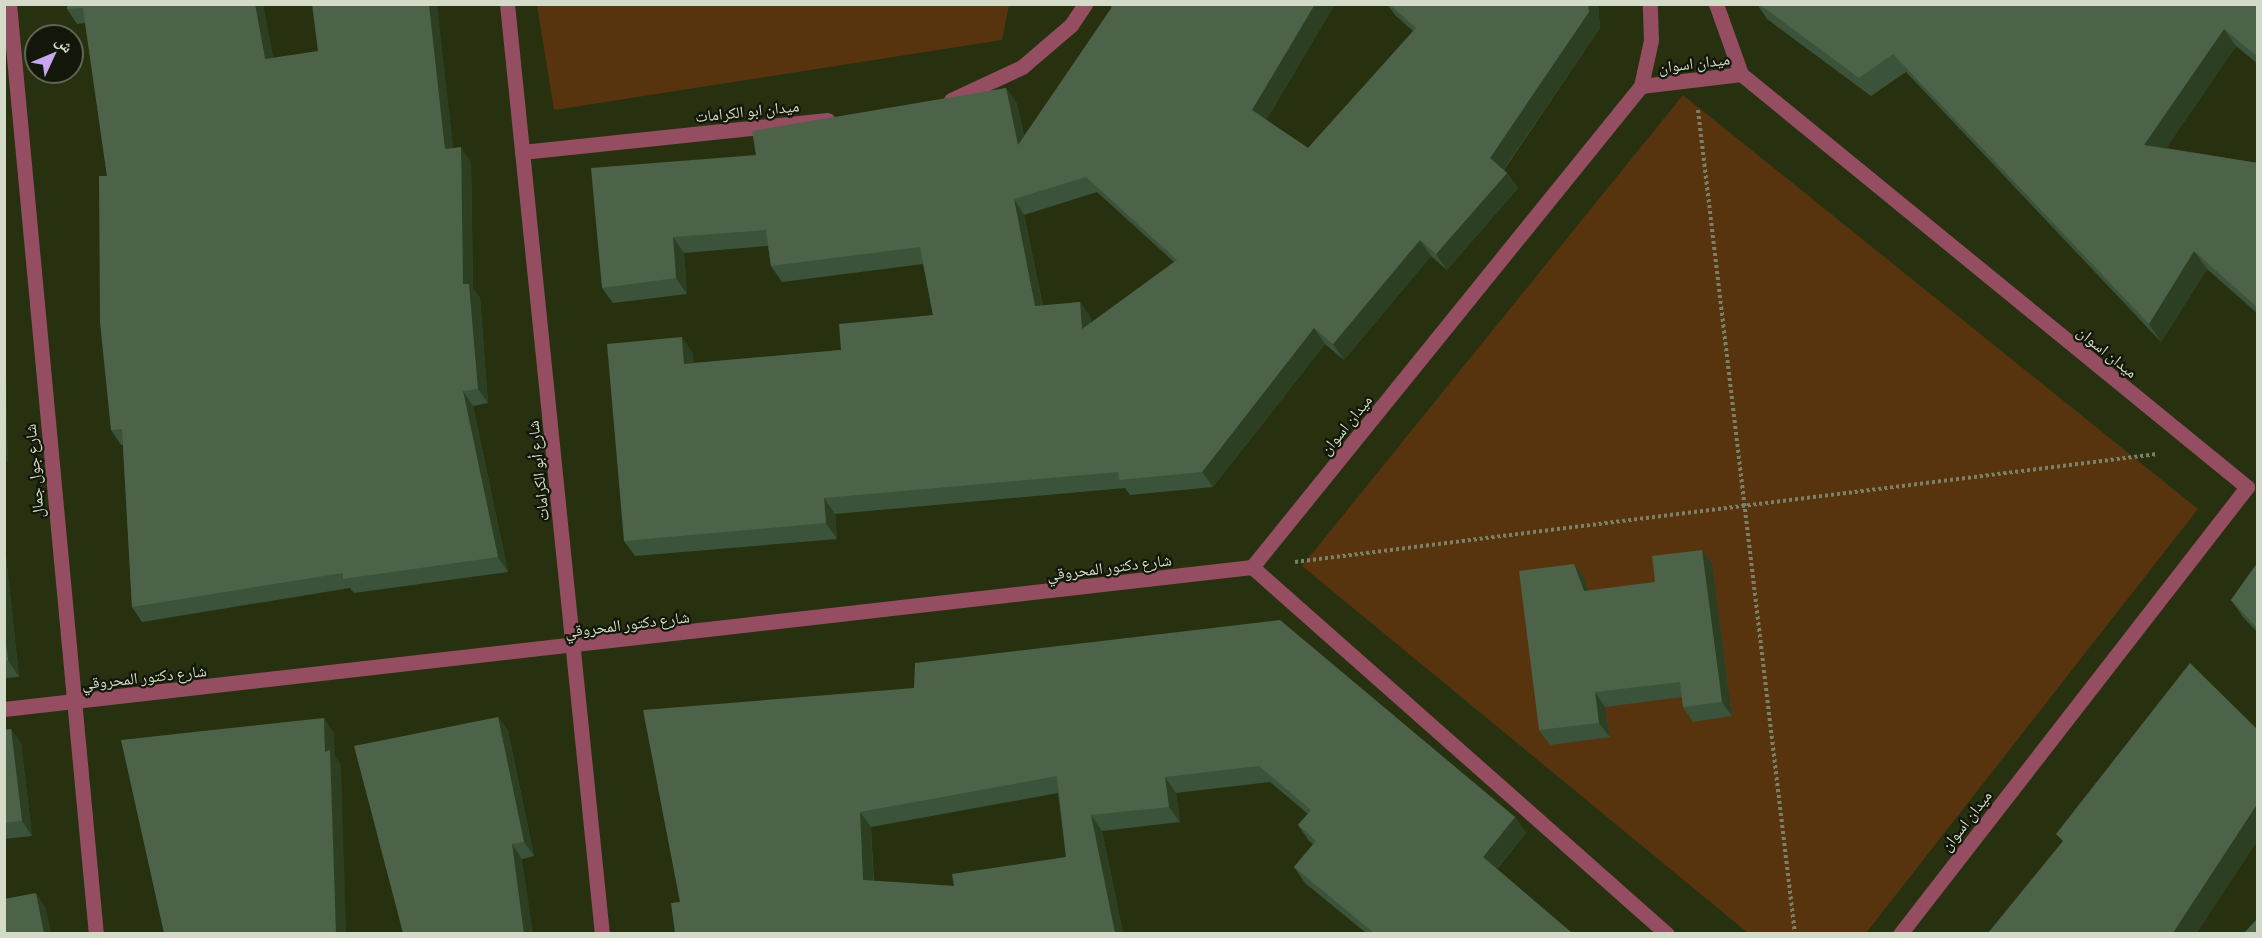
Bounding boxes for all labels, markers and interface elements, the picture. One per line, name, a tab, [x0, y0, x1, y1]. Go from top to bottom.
north arrow	[24, 24, 84, 84]
text: ش	[51, 28, 80, 57]
street label: ميدان اسوان	[1657, 48, 1731, 76]
street label: ميدان ابو الكرامات	[694, 95, 800, 125]
street label: ميدان اسوان	[2074, 321, 2142, 381]
street label: ميدان اسوان	[1315, 390, 1375, 458]
street label: شارع أبو الكرامات	[522, 420, 552, 522]
street label: شارع جول جمال	[19, 423, 47, 519]
street label: شارع دكتور المحروقي	[1045, 549, 1173, 583]
street label: شارع دكتور المحروقي	[563, 606, 691, 640]
street label: شارع دكتور المحروقي	[81, 660, 207, 692]
street label: ميدان اسوان	[1935, 786, 1995, 854]

